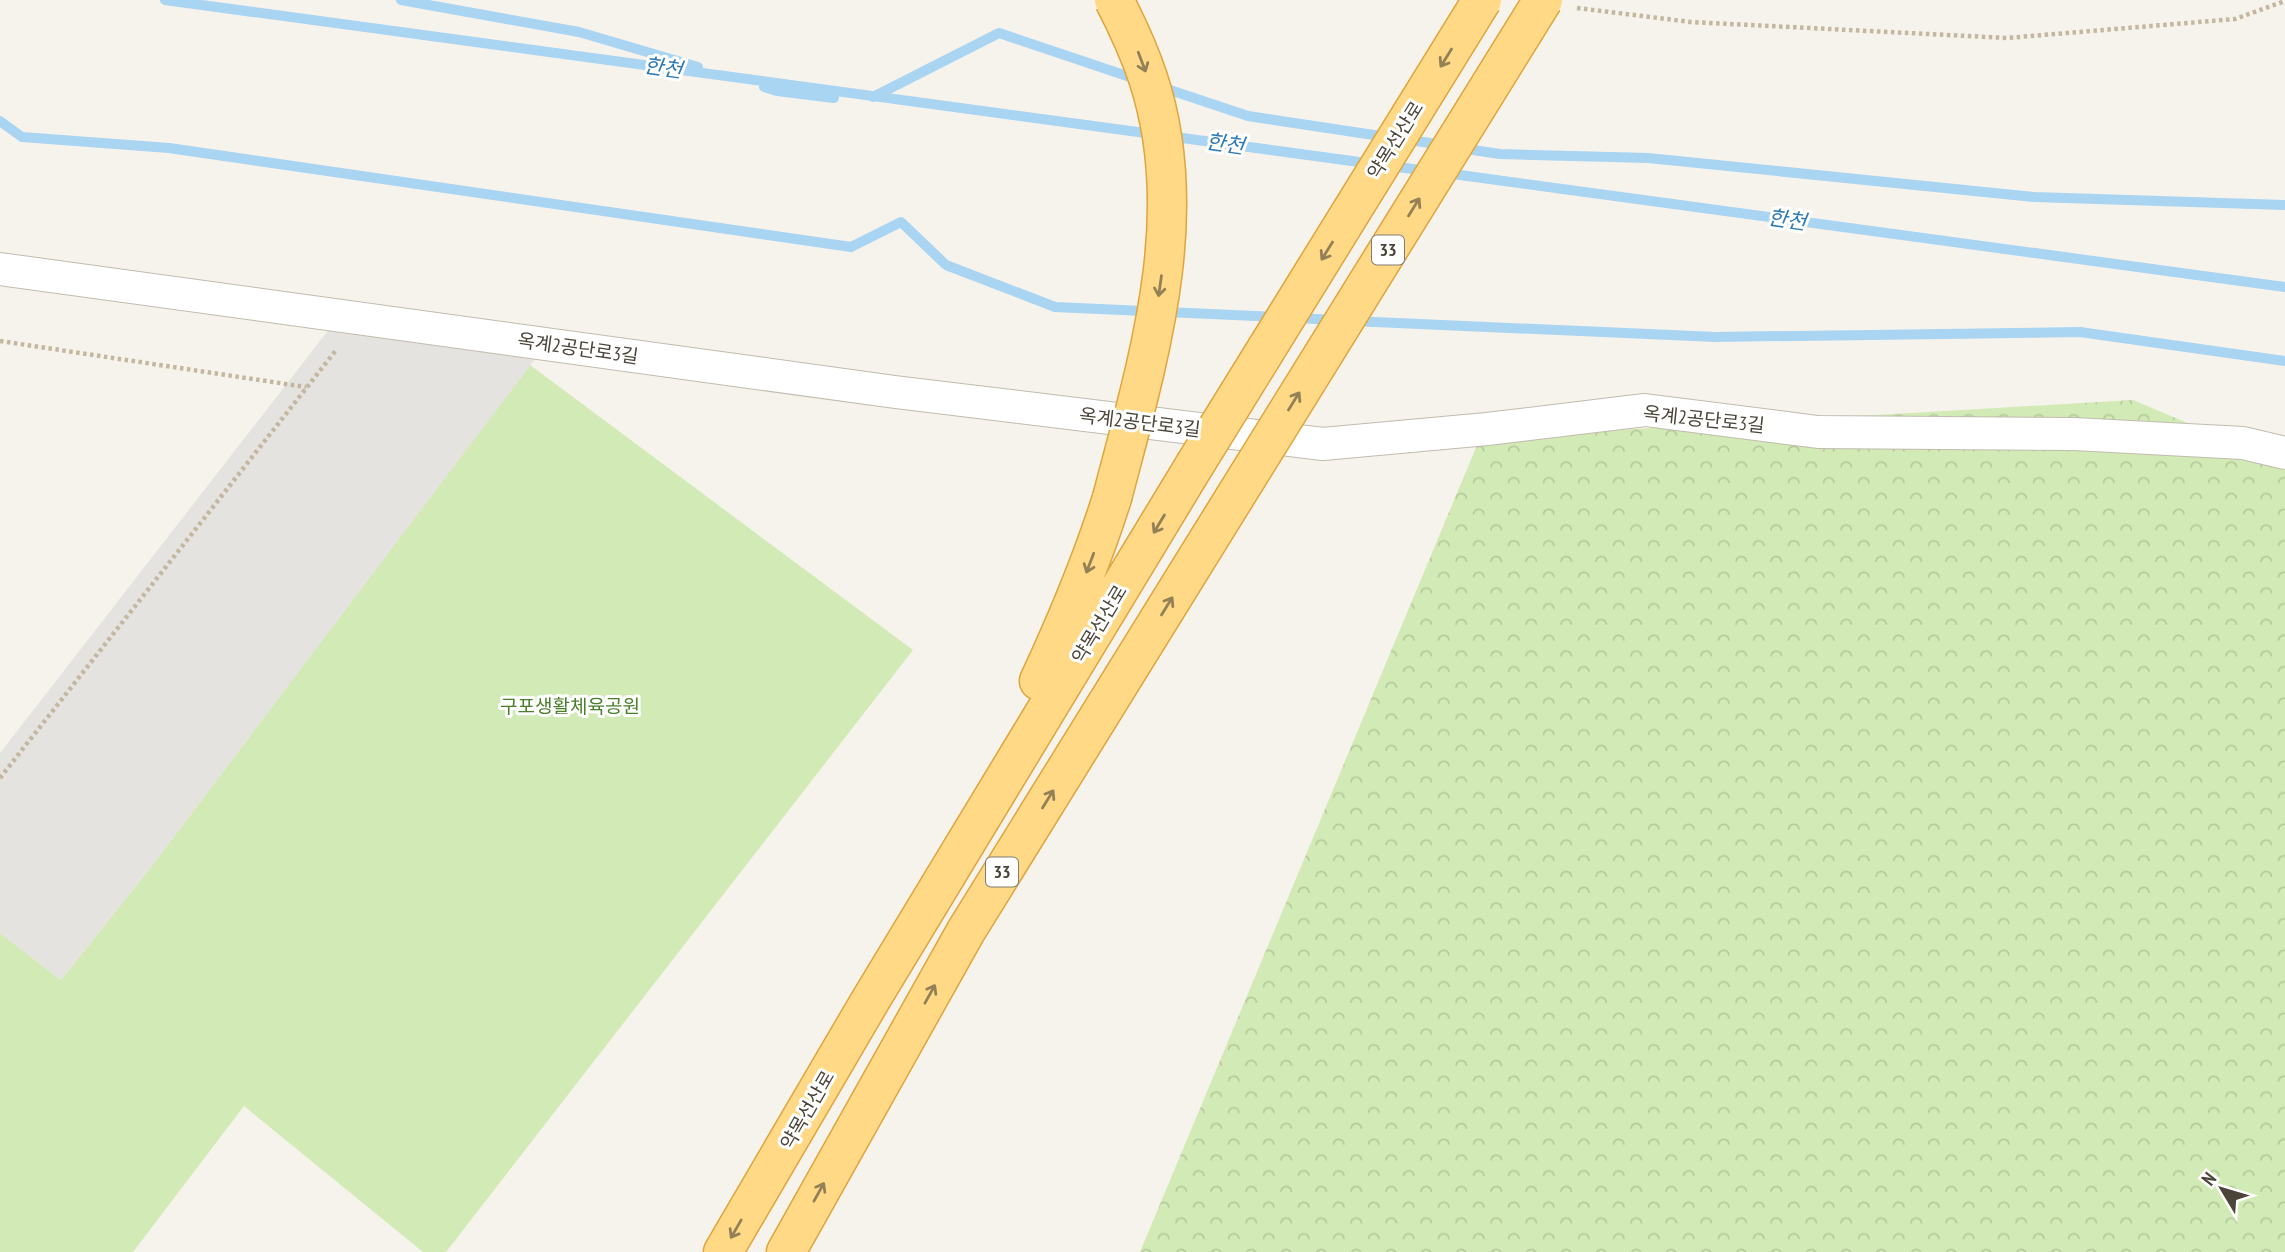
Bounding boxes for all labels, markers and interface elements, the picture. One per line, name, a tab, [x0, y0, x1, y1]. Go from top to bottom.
one-way arrow	[1439, 48, 1454, 67]
water label: 한천	[642, 51, 687, 84]
one-way arrow	[1137, 51, 1150, 72]
street label: 약목선산로	[1362, 97, 1428, 183]
water label: 한천	[1204, 127, 1249, 160]
one-way arrow	[1408, 198, 1422, 218]
water label: 한천	[1766, 203, 1811, 236]
road number: 33	[1372, 236, 1404, 264]
one-way arrow	[1319, 241, 1333, 261]
one-way arrow	[1154, 274, 1167, 297]
street label: 옥계2공단로3길	[516, 328, 640, 368]
one-way arrow	[1288, 391, 1302, 411]
street label: 옥계2공단로3길	[1642, 401, 1766, 437]
street label: 옥계2공단로3길	[1078, 403, 1202, 441]
one-way arrow	[1151, 514, 1165, 534]
one-way arrow	[1083, 552, 1096, 573]
street label: 약목선산로	[1066, 580, 1132, 668]
one-way arrow	[1161, 596, 1175, 616]
park label: 구포생활체육공원	[500, 694, 640, 718]
one-way arrow	[1040, 790, 1055, 809]
road number: 33	[986, 858, 1018, 886]
one-way arrow	[924, 984, 937, 1005]
street label: 약목선산로	[775, 1066, 839, 1154]
north arrow	[2187, 1154, 2257, 1224]
text: N	[2196, 1167, 2221, 1190]
one-way arrow	[812, 1183, 826, 1203]
one-way arrow	[729, 1219, 743, 1239]

